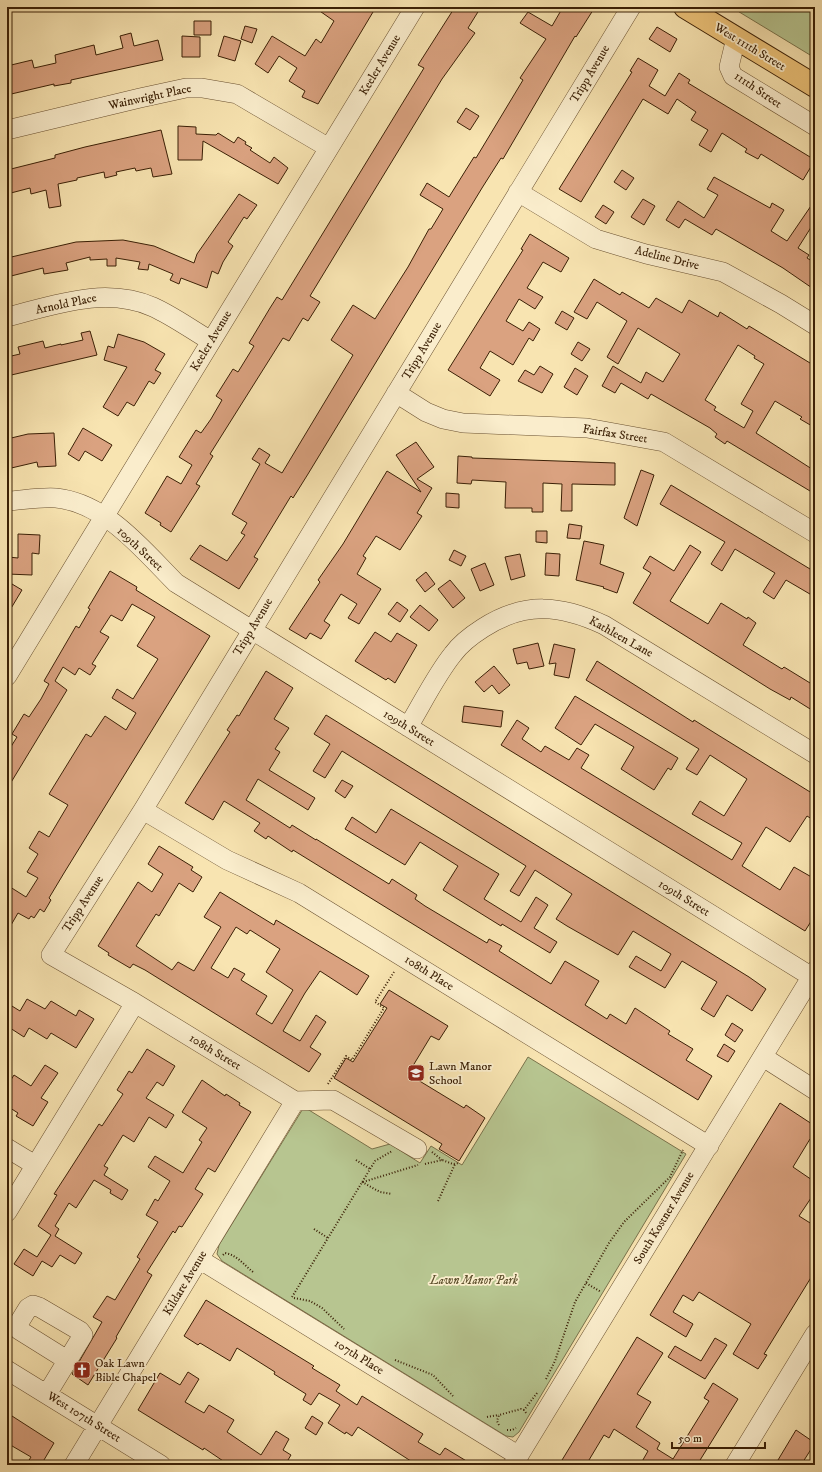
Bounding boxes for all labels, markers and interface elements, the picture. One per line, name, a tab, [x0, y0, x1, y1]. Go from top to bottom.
street label: West 111th Street	[711, 19, 788, 74]
street label: Keeler Avenue	[356, 32, 404, 98]
street label: Tripp Avenue	[567, 42, 613, 106]
street label: 111th Street	[731, 69, 785, 111]
street label: Wainwright Place	[106, 81, 193, 113]
street label: Adeline Drive	[633, 243, 701, 273]
street label: Arnold Place	[34, 290, 98, 318]
street label: Keeler Avenue	[187, 308, 235, 374]
street label: Tripp Avenue	[399, 319, 445, 383]
street label: Fairfax Street	[582, 421, 649, 447]
street label: 109th Street	[114, 524, 166, 574]
street label: Tripp Avenue	[230, 595, 276, 659]
street label: Kathleen Lane	[586, 613, 656, 661]
street label: 109th Street	[380, 706, 438, 750]
street label: Tripp Avenue	[59, 873, 107, 935]
street label: 109th Street	[655, 876, 713, 920]
street label: 108th Place	[402, 952, 456, 994]
street label: 108th Street	[186, 1031, 244, 1073]
place label: Lawn Manor School	[429, 1059, 492, 1088]
school or university icon: Lawn Manor School	[406, 1063, 426, 1083]
street label: South Kostner Avenue	[630, 1169, 698, 1267]
street label: Kildare Avenue	[160, 1248, 210, 1318]
park label: Lawn Manor Park	[429, 1273, 518, 1288]
street label: 107th Place	[331, 1336, 387, 1378]
place label: Oak Lawn Bible Chapel	[95, 1356, 157, 1385]
church icon: Oak Lawn Bible Chapel	[72, 1360, 92, 1380]
street label: West 107th Street	[44, 1388, 124, 1446]
scale bar	[672, 1424, 765, 1450]
text: 50 m	[678, 1431, 702, 1446]

